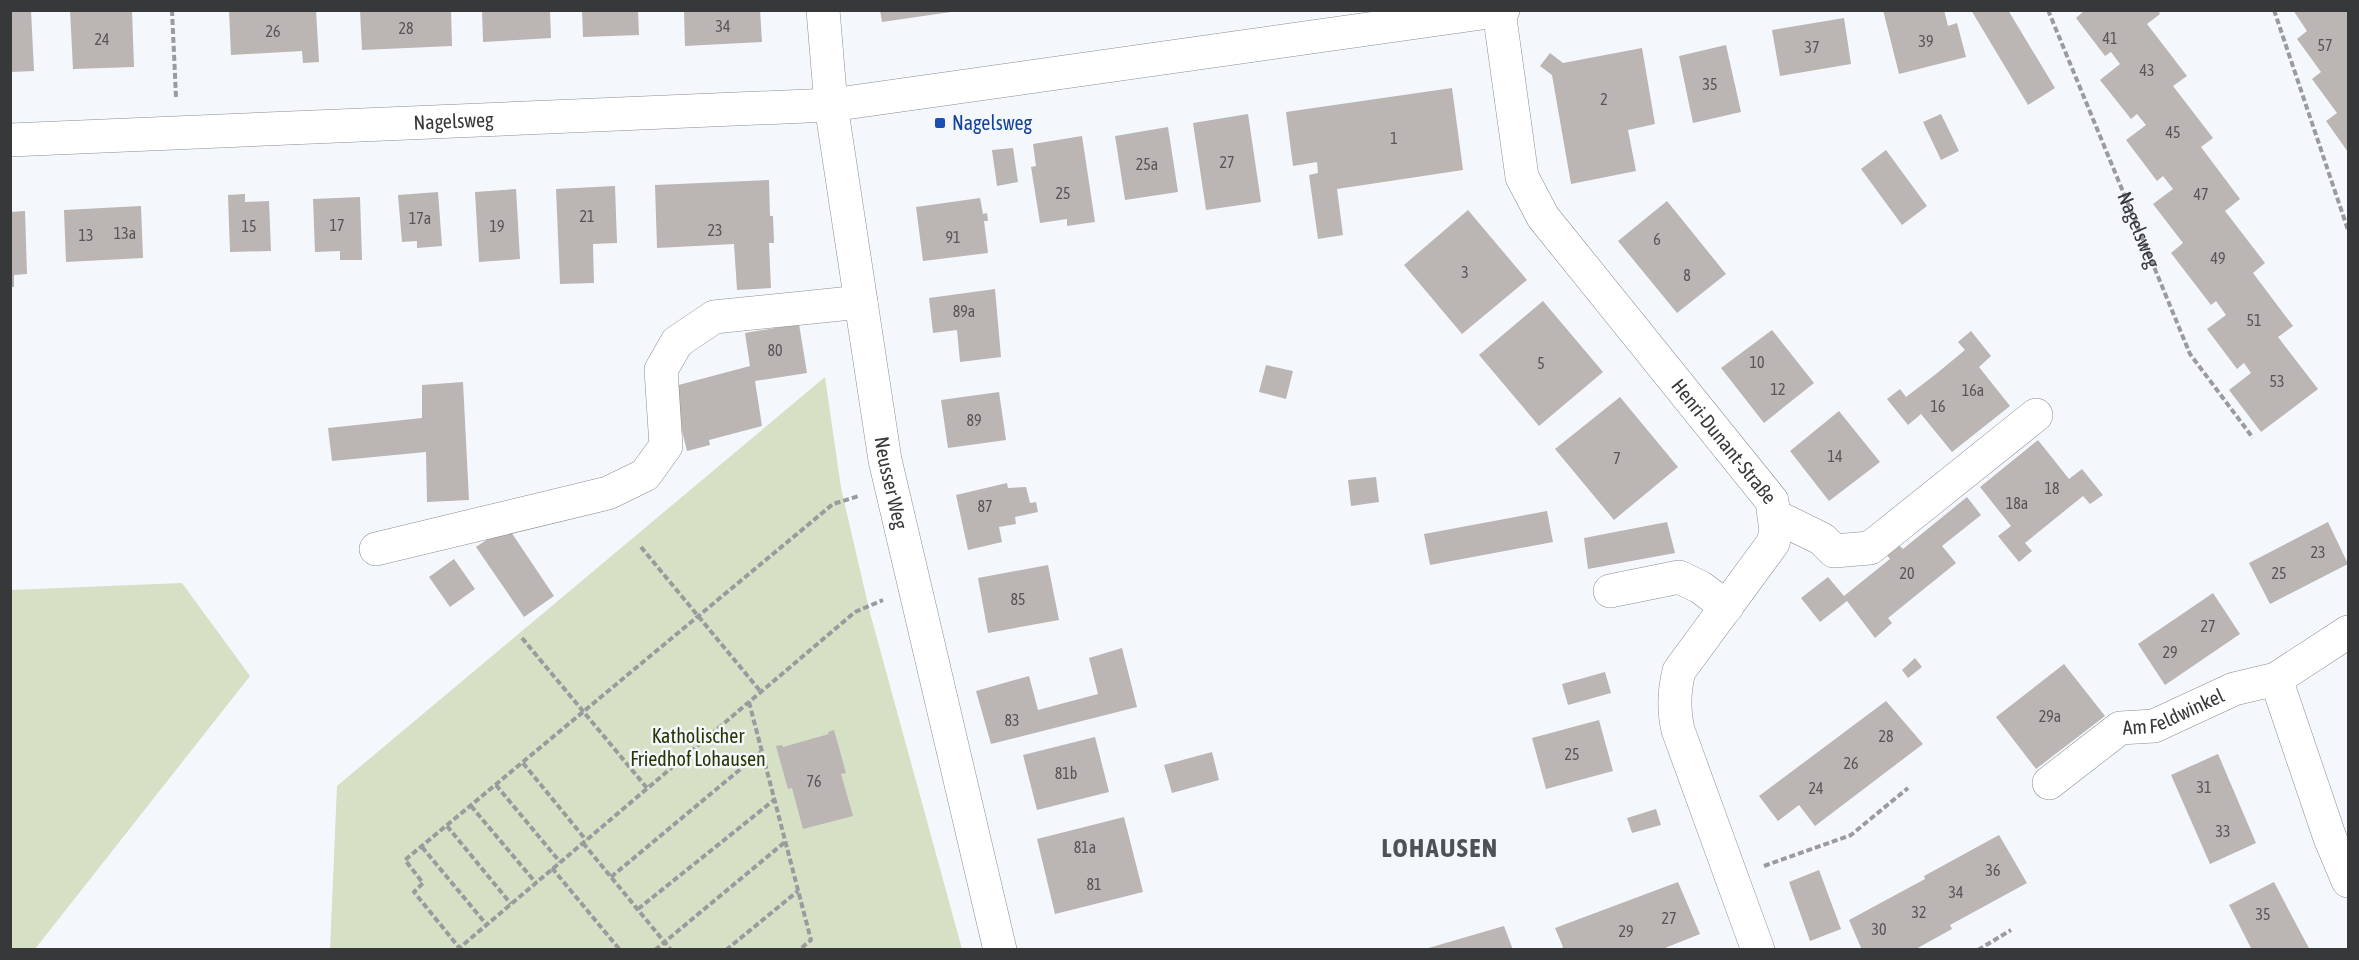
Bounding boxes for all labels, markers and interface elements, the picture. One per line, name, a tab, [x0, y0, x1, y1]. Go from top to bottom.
house number: 34	[715, 17, 731, 35]
house number: 28	[398, 19, 414, 37]
house number: 26	[265, 22, 281, 40]
house number: 41	[2102, 29, 2118, 47]
house number: 24	[94, 30, 110, 48]
house number: 39	[1918, 32, 1934, 50]
house number: 57	[2317, 36, 2333, 54]
house number: 37	[1804, 38, 1820, 56]
house number: 43	[2139, 61, 2155, 79]
house number: 35	[1702, 75, 1718, 93]
house number: 2	[1600, 90, 1608, 108]
street label: Nagelsweg	[413, 107, 495, 134]
place label: Nagelsweg	[952, 111, 1033, 134]
marker: Nagelsweg	[933, 116, 947, 130]
house number: 45	[2165, 123, 2181, 141]
house number: 1	[1390, 129, 1398, 147]
house number: 27	[1219, 153, 1235, 171]
house number: 25a	[1136, 155, 1158, 173]
house number: 25	[1055, 184, 1071, 202]
house number: 47	[2193, 185, 2209, 203]
street label: Nagelsweg	[2113, 188, 2165, 272]
house number: 21	[579, 207, 595, 225]
house number: 17a	[409, 209, 431, 227]
house number: 17	[329, 216, 345, 234]
house number: 15	[241, 217, 257, 235]
house number: 19	[489, 217, 505, 235]
house number: 23	[707, 221, 723, 239]
house number: 13a	[114, 224, 136, 242]
house number: 13	[78, 226, 94, 244]
house number: 91	[945, 228, 961, 246]
house number: 6	[1653, 230, 1661, 248]
house number: 49	[2210, 249, 2226, 267]
house number: 3	[1461, 263, 1469, 281]
house number: 8	[1683, 266, 1691, 284]
house number: 89a	[953, 302, 975, 320]
house number: 51	[2246, 311, 2262, 329]
house number: 80	[767, 341, 783, 359]
house number: 10	[1749, 353, 1765, 371]
house number: 5	[1537, 354, 1545, 372]
house number: 53	[2269, 372, 2285, 390]
street label: Henri-Dunant-Straße	[1667, 374, 1782, 508]
house number: 12	[1770, 380, 1786, 398]
house number: 16a	[1962, 381, 1984, 399]
house number: 16	[1930, 397, 1946, 415]
house number: 89	[966, 411, 982, 429]
street label: Neusser Weg	[871, 435, 913, 532]
house number: 14	[1827, 447, 1843, 465]
house number: 7	[1613, 449, 1621, 467]
house number: 18	[2044, 479, 2060, 497]
house number: 18a	[2006, 494, 2028, 512]
house number: 87	[977, 497, 993, 515]
house number: 23	[2310, 543, 2326, 561]
house number: 20	[1899, 564, 1915, 582]
house number: 25	[2271, 564, 2287, 582]
house number: 85	[1010, 590, 1026, 608]
house number: 27	[2200, 617, 2216, 635]
house number: 29	[2162, 643, 2178, 661]
street label: Am Feldwinkel	[2122, 683, 2228, 739]
house number: 29a	[2039, 707, 2061, 725]
house number: 83	[1004, 711, 1020, 729]
park label: Katholischer Friedhof Lohausen	[630, 724, 766, 770]
house number: 28	[1878, 727, 1894, 745]
house number: 25	[1564, 745, 1580, 763]
house number: 26	[1843, 754, 1859, 772]
house number: 81b	[1055, 764, 1077, 782]
house number: 76	[806, 772, 822, 790]
house number: 31	[2196, 778, 2212, 796]
house number: 24	[1808, 779, 1824, 797]
house number: 33	[2215, 822, 2231, 840]
district label: LOHAUSEN	[1381, 833, 1499, 863]
house number: 81a	[1074, 838, 1096, 856]
house number: 36	[1985, 861, 2001, 879]
house number: 81	[1086, 875, 1102, 893]
house number: 34	[1948, 883, 1964, 901]
house number: 32	[1911, 903, 1927, 921]
house number: 35	[2255, 905, 2271, 923]
house number: 27	[1661, 909, 1677, 927]
house number: 30	[1871, 920, 1887, 938]
house number: 29	[1618, 922, 1634, 940]

